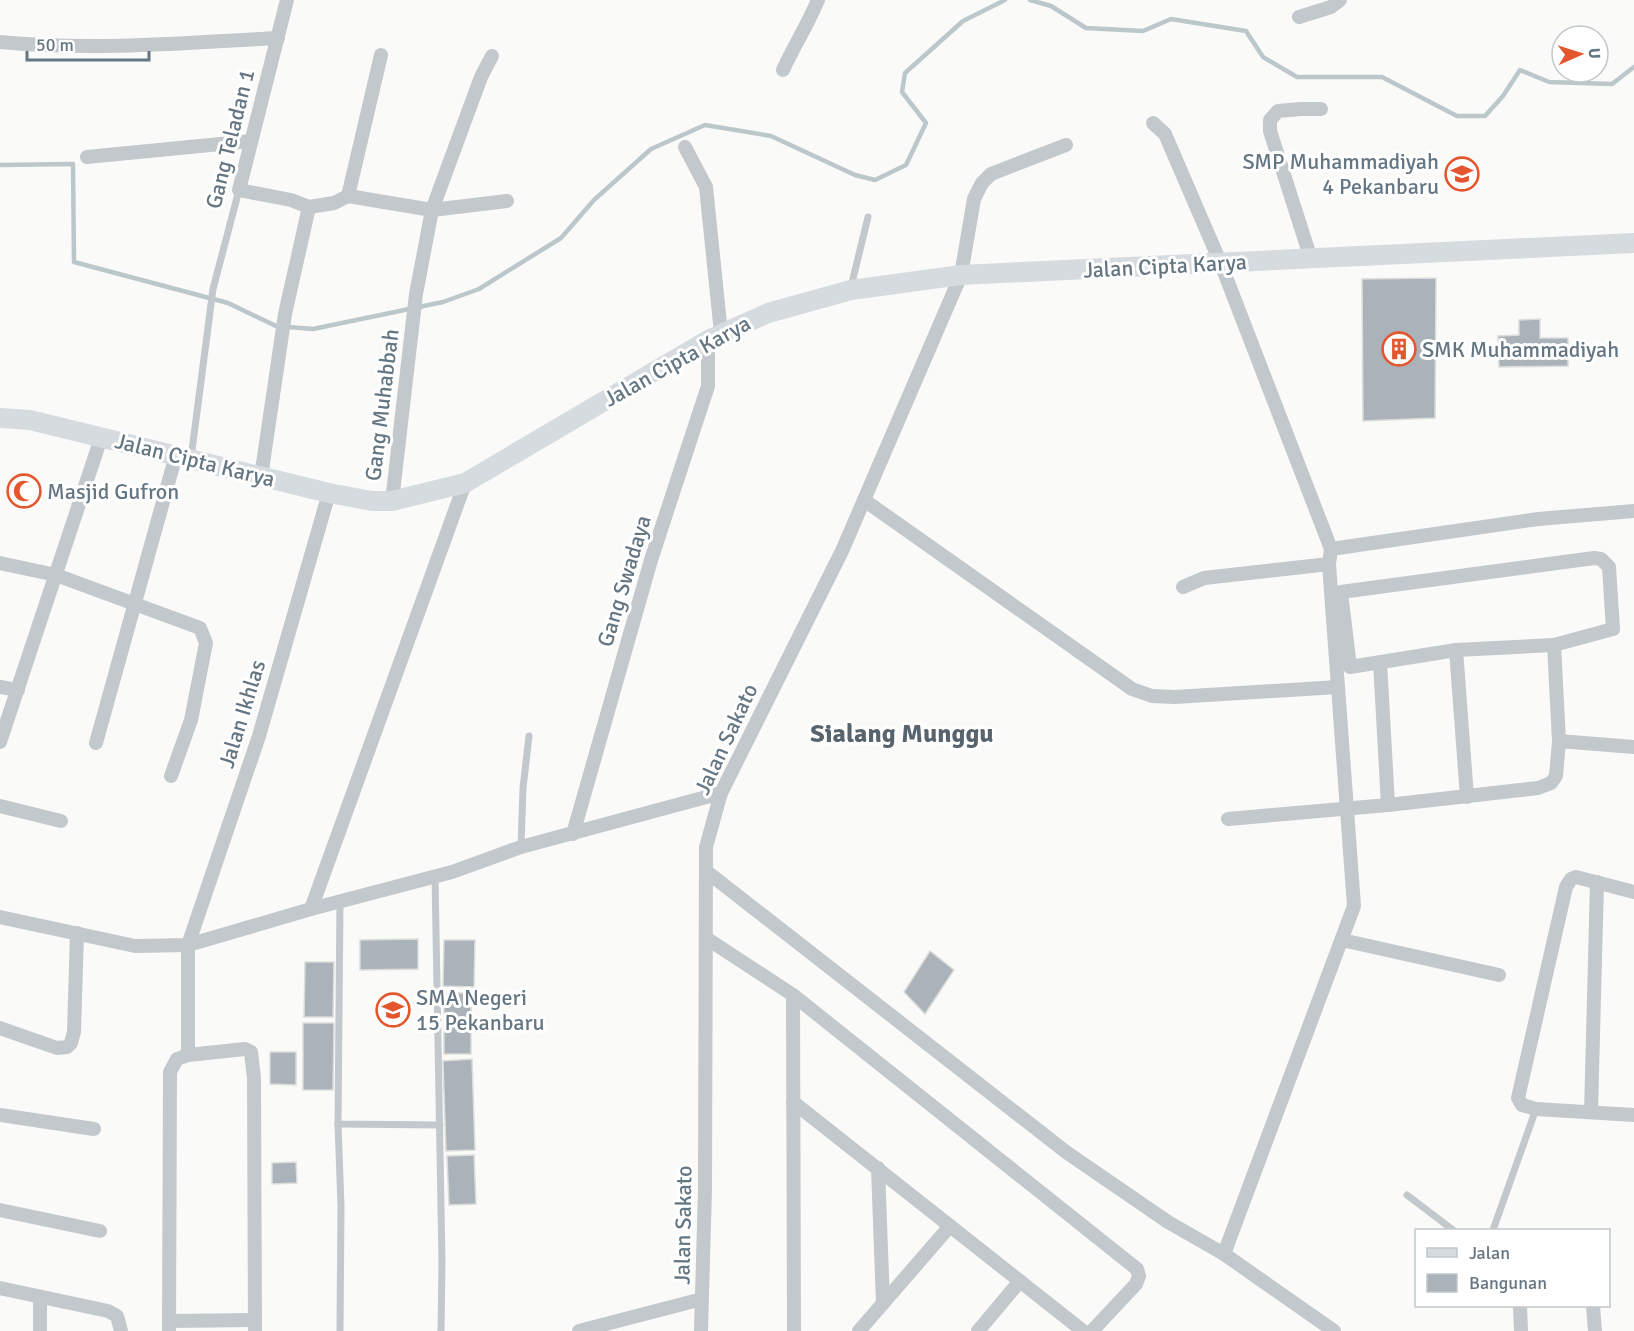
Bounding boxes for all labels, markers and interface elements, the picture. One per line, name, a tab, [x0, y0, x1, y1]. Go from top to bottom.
scale bar	[27, 24, 148, 62]
north arrow	[1550, 24, 1610, 84]
text: 50 m	[36, 34, 74, 56]
text: U	[1584, 47, 1604, 59]
street label: Gang Teladan 1	[200, 66, 260, 212]
place label: SMP Muhammadiyah 4 Pekanbaru	[1242, 148, 1439, 200]
school or university icon: SMP Muhammadiyah 4 Pekanbaru	[1444, 156, 1480, 192]
street label: Jalan Cipta Karya	[1083, 248, 1247, 284]
street label: Jalan Cipta Karya	[599, 310, 755, 412]
street label: Gang Muhabbah	[359, 327, 405, 483]
building icon: SMK Muhammadiyah	[1381, 331, 1417, 367]
place label: SMK Muhammadiyah	[1422, 336, 1619, 363]
street label: Jalan Cipta Karya	[112, 427, 278, 493]
mosque icon: Masjid Gufron	[6, 473, 42, 509]
place label: Masjid Gufron	[47, 478, 179, 505]
street label: Gang Swadaya	[591, 512, 657, 650]
street label: Jalan Ikhlas	[213, 657, 271, 771]
street label: Jalan Sakato	[689, 679, 763, 799]
district label: Sialang Munggu	[810, 718, 994, 750]
place label: SMA Negeri 15 Pekanbaru	[416, 984, 545, 1036]
school or university icon: SMA Negeri 15 Pekanbaru	[375, 992, 411, 1028]
street label: Jalan Sakato	[668, 1165, 698, 1285]
legend	[1415, 1229, 1610, 1307]
text: Jalan	[1469, 1242, 1510, 1264]
text: Bangunan	[1469, 1272, 1547, 1294]

